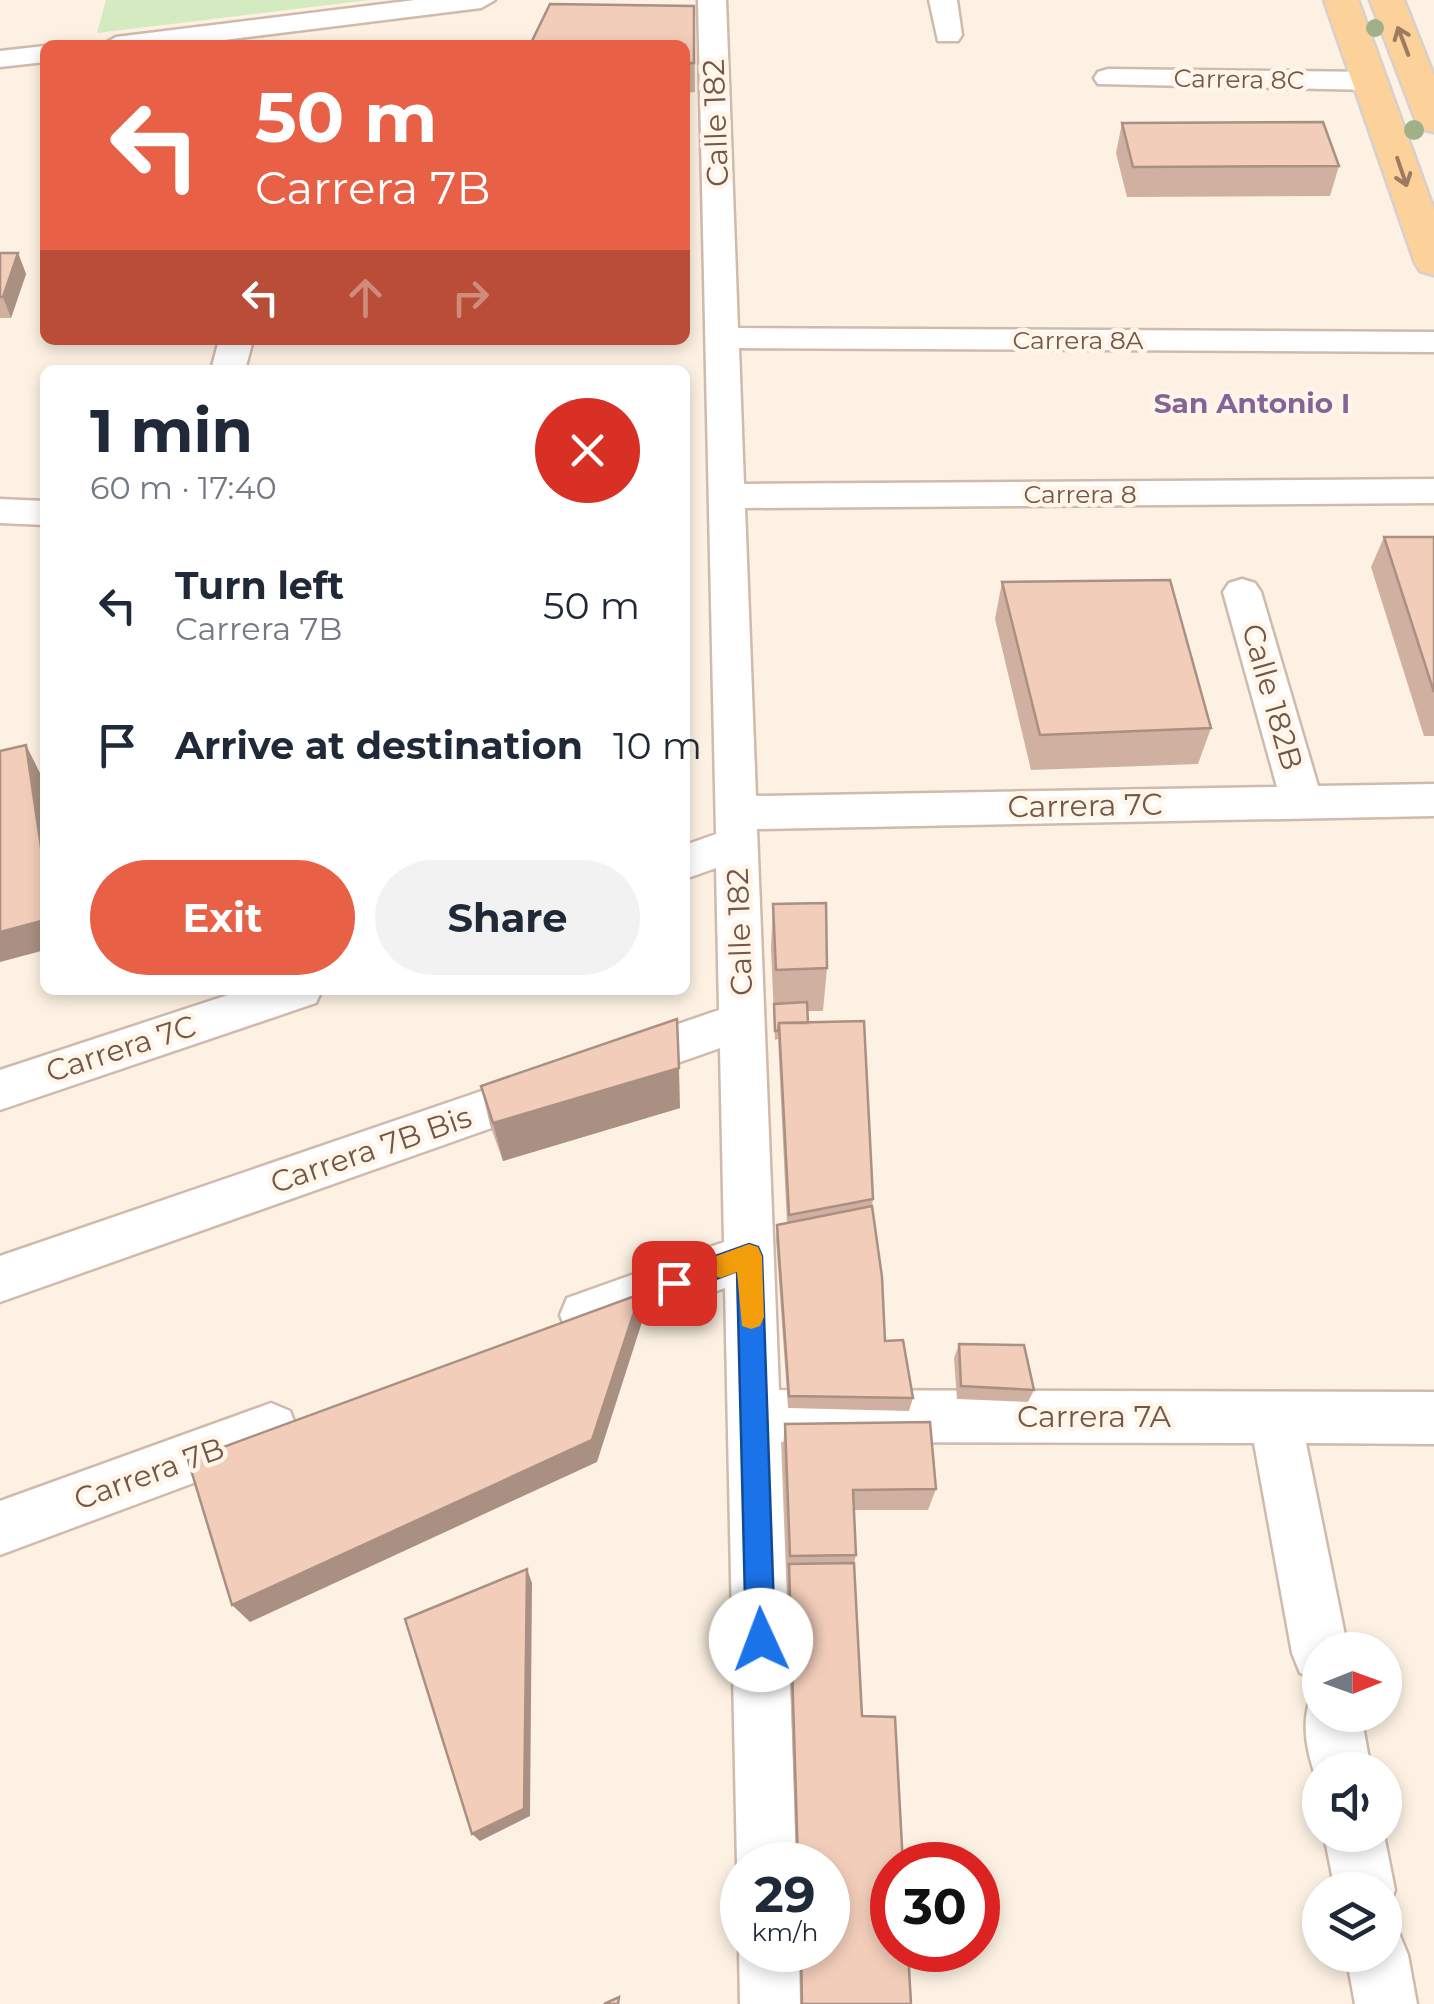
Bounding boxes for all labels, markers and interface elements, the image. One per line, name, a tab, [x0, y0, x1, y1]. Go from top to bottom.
one-way arrow	[1392, 26, 1410, 56]
street label: Calle 182	[695, 58, 736, 188]
street label: Carrera 8C	[1173, 63, 1305, 95]
text: 50 m	[255, 74, 437, 160]
icon: left	[90, 80, 220, 210]
one-way arrow	[1394, 155, 1412, 186]
text: Carrera 7B	[255, 160, 490, 215]
icon: left	[233, 270, 288, 325]
icon: ahead	[338, 270, 393, 325]
icon: right	[443, 270, 498, 325]
street label: Carrera 8A	[1013, 325, 1144, 355]
district label: San Antonio I	[1154, 386, 1350, 420]
text: 1 min	[90, 394, 253, 467]
button: close	[535, 398, 640, 503]
text: 60 m · 17:40	[90, 468, 277, 507]
street label: Carrera 8	[1023, 479, 1137, 509]
text: Turn left	[175, 562, 344, 609]
icon: left	[90, 578, 145, 633]
text: 50 m	[543, 582, 640, 629]
text: Carrera 7B	[175, 609, 342, 648]
street label: Calle 182B	[1234, 619, 1311, 774]
icon: arrive	[90, 718, 145, 773]
text: Arrive at destination	[175, 722, 583, 769]
text: 10 m	[613, 722, 702, 769]
street label: Carrera 7C	[1007, 786, 1163, 825]
button: Exit	[90, 860, 355, 975]
button: Share	[375, 860, 640, 975]
street label: Calle 182	[719, 867, 760, 997]
street label: Carrera 7C	[41, 1007, 200, 1090]
street label: Carrera 7B Bis	[265, 1098, 476, 1201]
pin	[632, 1241, 717, 1326]
icon: arrive	[647, 1256, 702, 1311]
street label: Carrera 7A	[1017, 1398, 1171, 1435]
street label: Carrera 7B	[69, 1429, 229, 1518]
position arrow	[709, 1588, 813, 1692]
north arrow	[1302, 1632, 1402, 1732]
map controls	[1302, 1632, 1402, 1972]
button: sound	[1302, 1752, 1402, 1852]
speed limit sign: 30	[870, 1842, 1000, 1972]
text: 29	[754, 1864, 816, 1925]
button: layers	[1302, 1872, 1402, 1972]
text: km/h	[752, 1917, 818, 1947]

